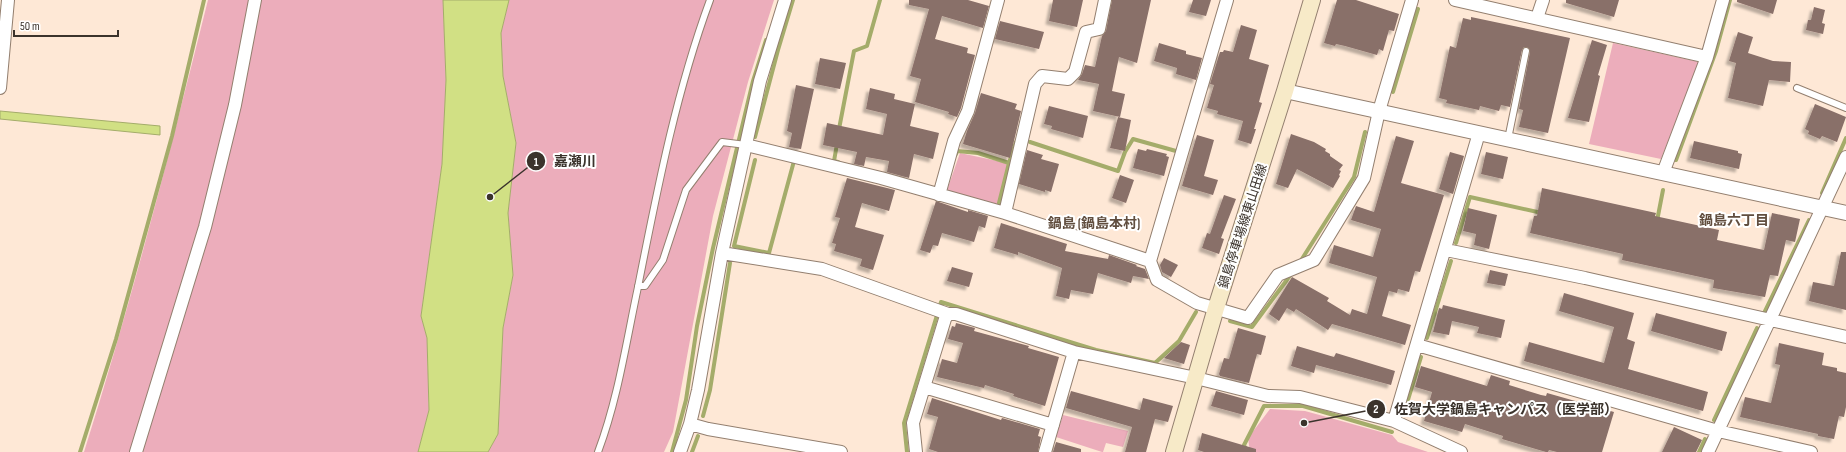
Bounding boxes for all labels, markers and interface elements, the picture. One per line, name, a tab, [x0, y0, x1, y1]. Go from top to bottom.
scale bar	[14, 12, 118, 38]
text: 50 m	[20, 19, 40, 34]
callout: 嘉瀬川	[526, 148, 604, 174]
text: 嘉瀬川	[554, 153, 596, 170]
text: 1	[534, 155, 539, 170]
street label: 鍋島停車場線東山田線	[1215, 162, 1271, 291]
district label: 鍋島六丁目	[1699, 212, 1769, 229]
district label: 鍋島 (鍋島本村)	[1048, 215, 1140, 232]
callout: 佐賀大学鍋島キャンパス（医学部）	[1366, 396, 1626, 422]
text: 佐賀大学鍋島キャンパス（医学部）	[1394, 401, 1618, 418]
text: 2	[1373, 402, 1379, 417]

